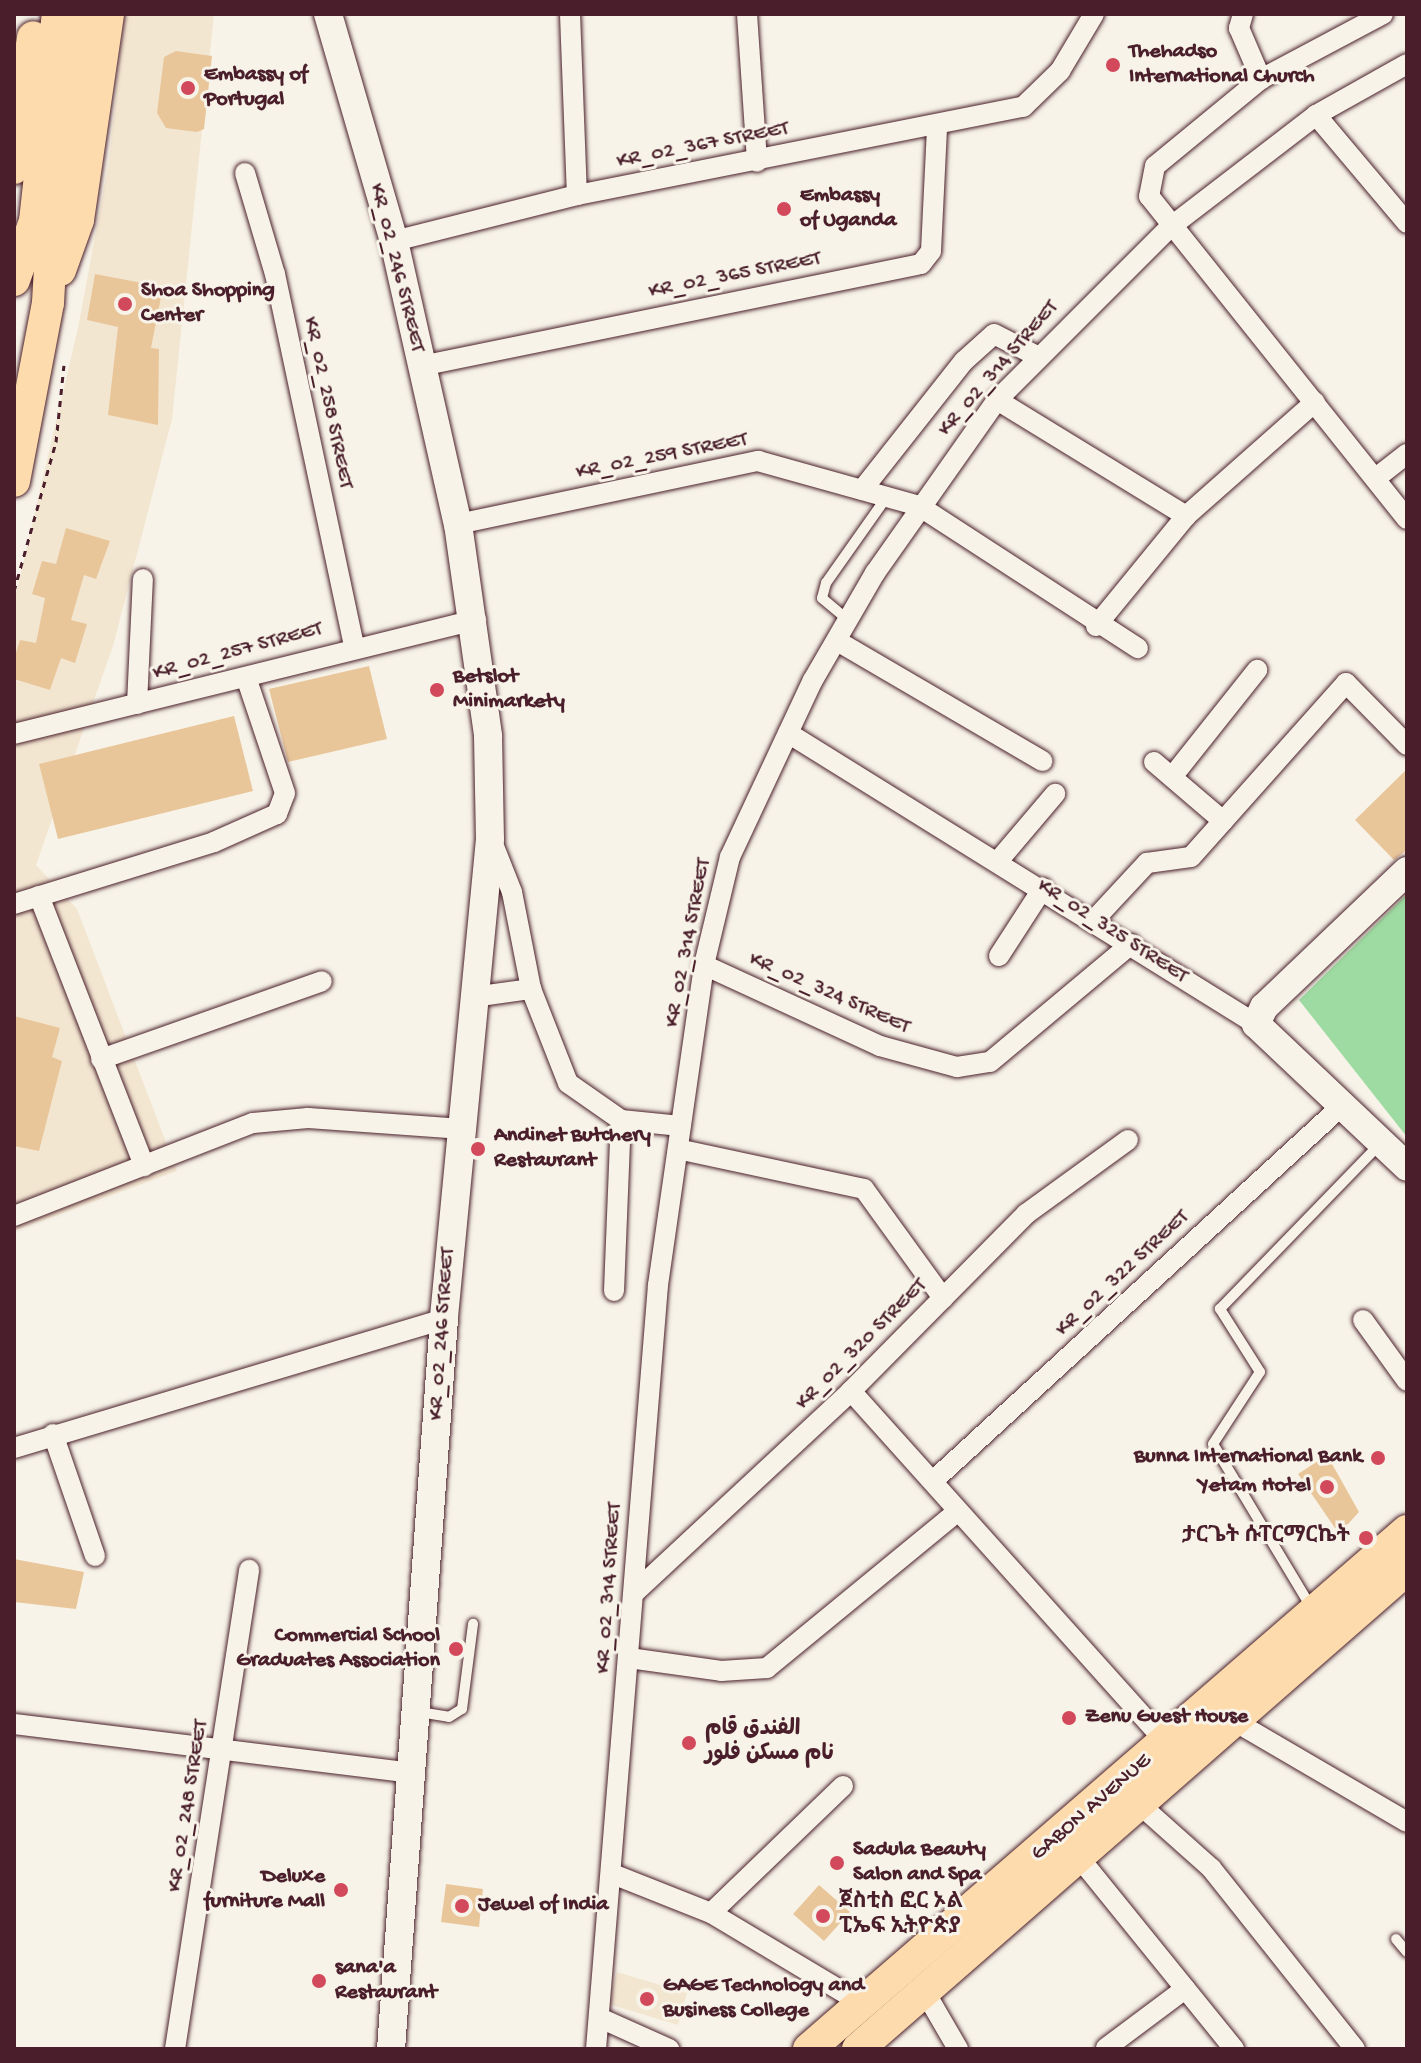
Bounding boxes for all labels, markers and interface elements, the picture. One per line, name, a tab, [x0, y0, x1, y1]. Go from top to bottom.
place label: Thehadso International Church	[1129, 39, 1315, 90]
marker: Thehadso International Church	[1104, 56, 1122, 74]
place label: Embassy of Portugal	[204, 62, 308, 114]
marker: Embassy of Portugal	[179, 79, 197, 97]
street label: KR_02_367 STREET	[615, 116, 791, 176]
street label: KR_02_246 STREET	[362, 181, 430, 355]
place label: Embassy of Uganda	[800, 183, 896, 234]
marker: Embassy of Uganda	[775, 200, 793, 218]
street label: KR_02_365 STREET	[647, 246, 823, 306]
place label: Shoa Shopping Center	[141, 278, 275, 330]
marker: Shoa Shopping Center	[116, 295, 134, 313]
street label: KR_02_314 STREET	[933, 296, 1065, 442]
street label: KR_02_258 STREET	[296, 315, 358, 491]
street label: KR_02_259 STREET	[574, 427, 750, 487]
street label: KR_02_257 STREET	[150, 617, 326, 687]
place label: Betslot Minimarkety	[453, 664, 565, 716]
marker: Betslot Minimarkety	[428, 681, 446, 699]
street label: KR_02_314 STREET	[660, 856, 718, 1030]
street label: KR_02_325 STREET	[1032, 873, 1192, 991]
street label: KR_02_324 STREET	[744, 947, 914, 1041]
place label: Andinet Butchery Restaurant	[494, 1123, 651, 1174]
marker: Andinet Butchery Restaurant	[469, 1140, 487, 1158]
street label: KR_02_322 STREET	[1050, 1205, 1196, 1343]
street label: KR_02_246 STREET	[424, 1247, 462, 1421]
street label: KR_02_320 STREET	[791, 1274, 933, 1416]
place label: Bunna International Bank	[1134, 1445, 1362, 1471]
marker: Bunna International Bank	[1369, 1449, 1387, 1467]
place label: Yetam Hotel	[1198, 1474, 1311, 1500]
marker: Yetam Hotel	[1318, 1478, 1336, 1496]
street label: KR_02_314 STREET	[591, 1502, 629, 1674]
place label: ታርጌት ሱፐርማርኬት	[1182, 1525, 1350, 1551]
marker: ታርጌት ሱፐርማርኬት	[1357, 1529, 1375, 1547]
place label: Commercial School Graduates Association	[236, 1623, 440, 1674]
marker: Commercial School Graduates Association	[447, 1640, 465, 1658]
place label: Zenu Guest House	[1085, 1705, 1248, 1731]
marker: Zenu Guest House	[1060, 1709, 1078, 1727]
place label: الفندق قام نام مسكن فلور	[705, 1717, 834, 1768]
street label: KR_02_248 STREET	[162, 1718, 216, 1894]
marker: الفندق قام نام مسكن فلور	[680, 1734, 698, 1752]
street label: GABON AVENUE	[1027, 1749, 1157, 1867]
place label: Sadula Beauty Salon and Spa	[853, 1837, 986, 1888]
marker: Sadula Beauty Salon and Spa	[828, 1854, 846, 1872]
place label: Deluxe furniture Mall	[204, 1864, 325, 1916]
marker: Deluxe furniture Mall	[332, 1881, 350, 1899]
place label: ጀስቲስ ፎር ኦል ፒኤፍ ኢትዮጵያ	[839, 1890, 963, 1942]
place label: Jewel of India	[478, 1893, 608, 1919]
marker: Jewel of India	[453, 1897, 471, 1915]
marker: ጀስቲስ ፎር ኦል ፒኤፍ ኢትዮጵያ	[814, 1907, 832, 1925]
place label: sana'a Restaurant	[335, 1955, 437, 2006]
marker: sana'a Restaurant	[310, 1972, 328, 1990]
place label: GAGE Technology and Business College	[663, 1973, 864, 2024]
marker: GAGE Technology and Business College	[638, 1990, 656, 2008]

